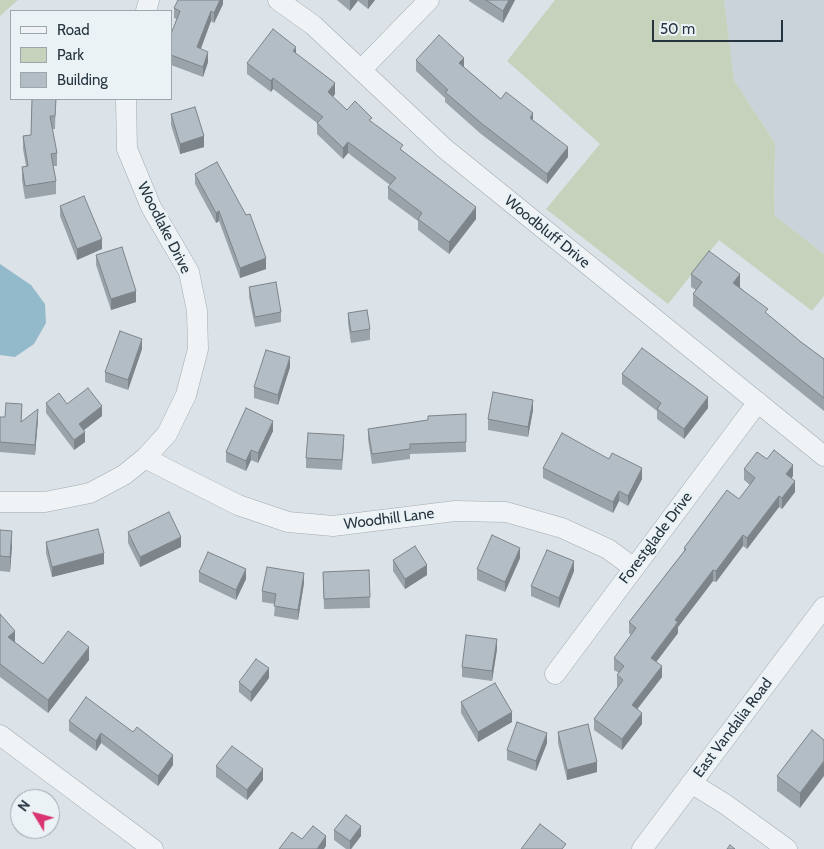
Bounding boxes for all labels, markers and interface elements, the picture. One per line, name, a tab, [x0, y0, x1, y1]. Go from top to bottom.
legend	[10, 10, 172, 100]
scale bar	[654, 10, 785, 42]
text: 50 m	[660, 20, 695, 38]
text: Road	[57, 21, 90, 39]
text: Park	[57, 46, 84, 64]
text: Building	[57, 71, 108, 89]
street label: Woodlake Drive	[133, 179, 195, 277]
street label: Woodbluff Drive	[500, 192, 594, 272]
street label: Forestglade Drive	[616, 489, 696, 587]
street label: Woodhill Lane	[343, 505, 435, 533]
street label: East Vandalia Road	[690, 675, 776, 781]
north arrow	[10, 789, 60, 839]
text: N	[14, 796, 34, 815]

